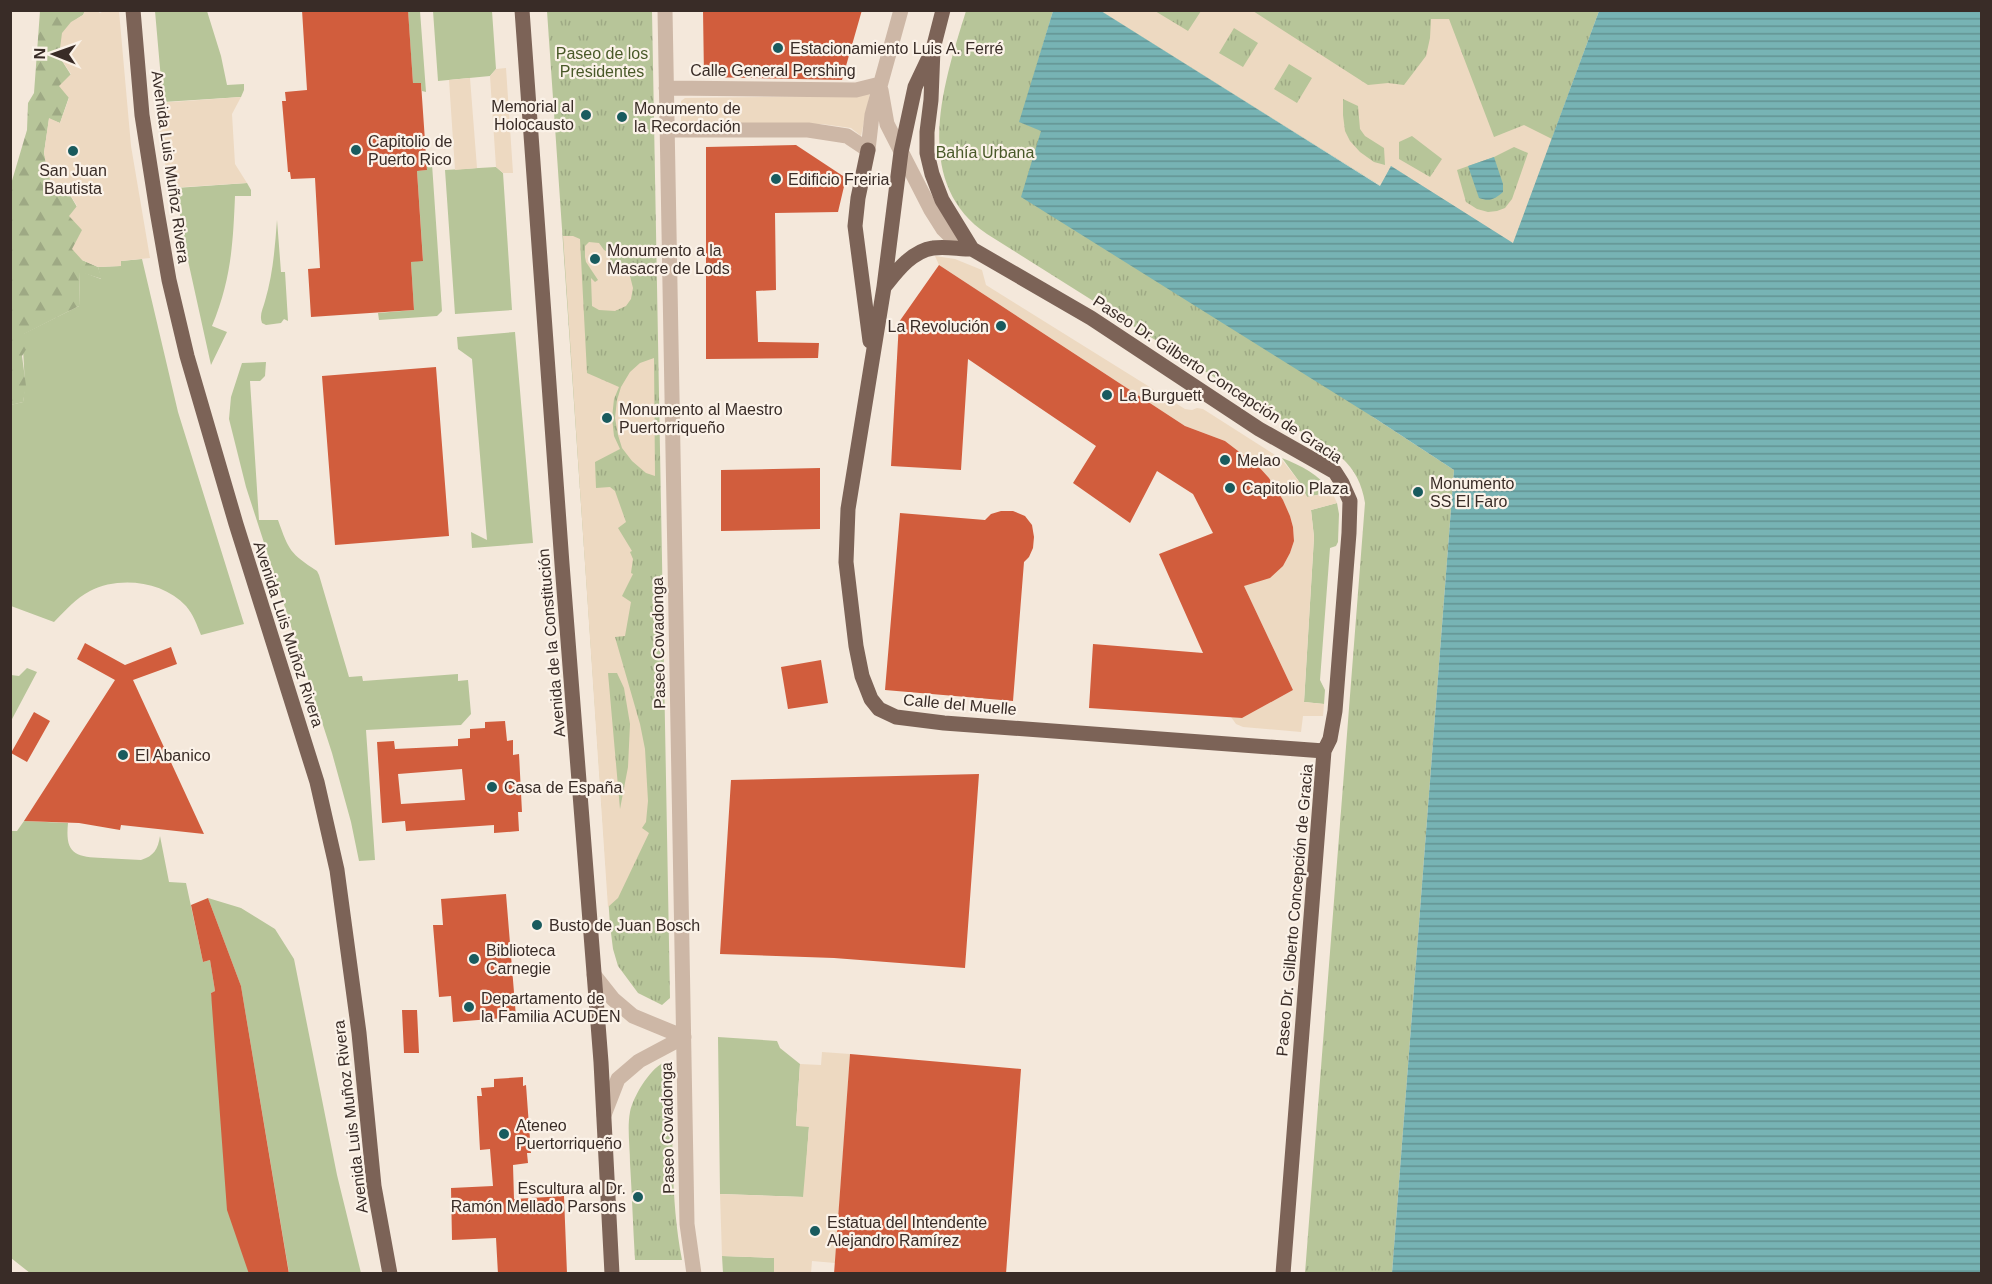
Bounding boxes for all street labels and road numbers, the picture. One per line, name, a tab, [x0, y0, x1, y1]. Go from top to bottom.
street label: Calle General Pershing	[690, 62, 856, 79]
street label: Avenida Luis Muñoz Rivera	[149, 70, 192, 265]
street label: Paseo Dr. Gilberto Concepción de Gracia	[1090, 292, 1346, 467]
street label: Avenida Luis Muñoz Rivera	[250, 539, 327, 729]
street label: Avenida de la Constitución	[535, 548, 568, 738]
street label: Paseo Covadonga	[649, 577, 668, 709]
street label: Calle del Muelle	[903, 691, 1017, 718]
street label: Paseo Dr. Gilberto Concepción de Gracia	[1273, 763, 1316, 1057]
street label: Avenida Luis Muñoz Rivera	[330, 1019, 371, 1214]
street label: Paseo Covadonga	[658, 1062, 677, 1194]

